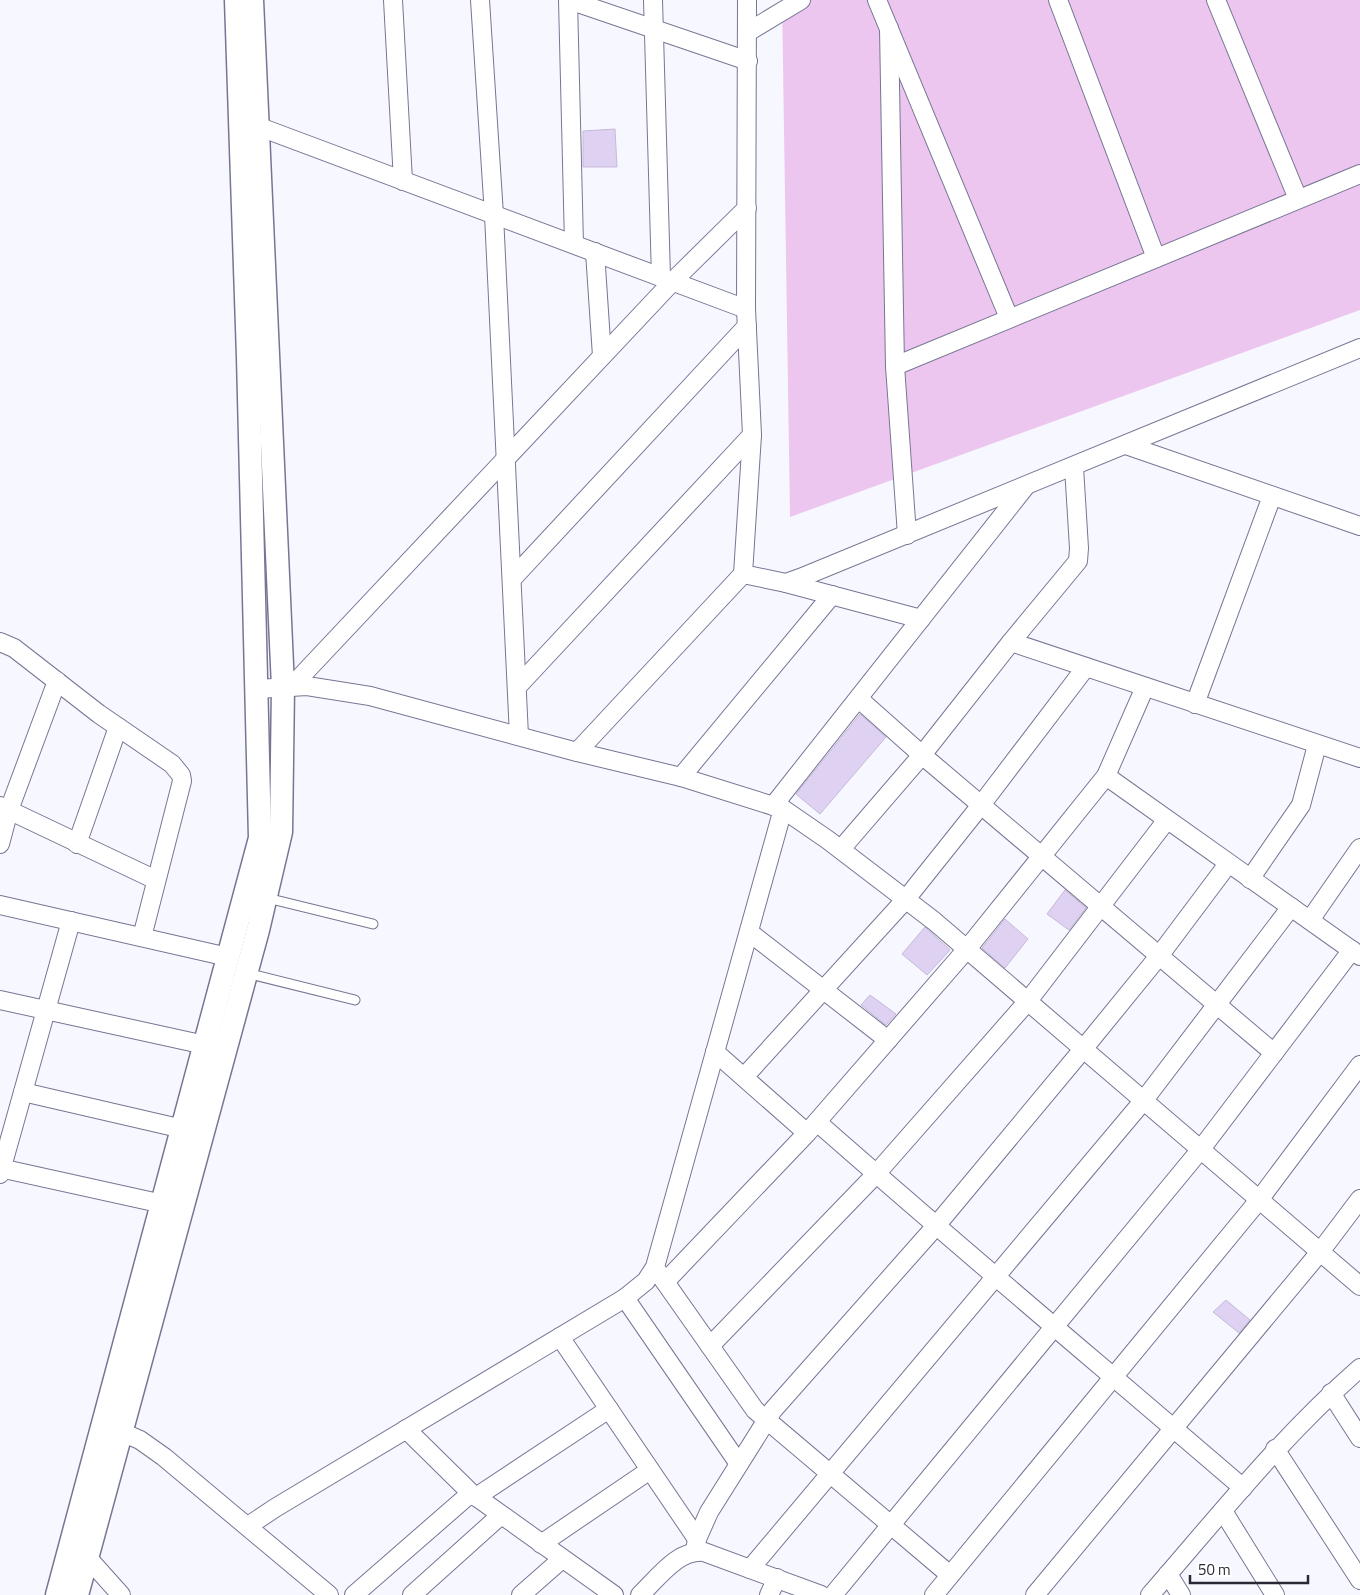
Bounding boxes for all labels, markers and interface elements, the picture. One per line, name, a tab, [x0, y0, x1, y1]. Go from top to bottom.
scale bar	[1190, 1552, 1308, 1584]
text: 50 m	[1198, 1558, 1231, 1581]

